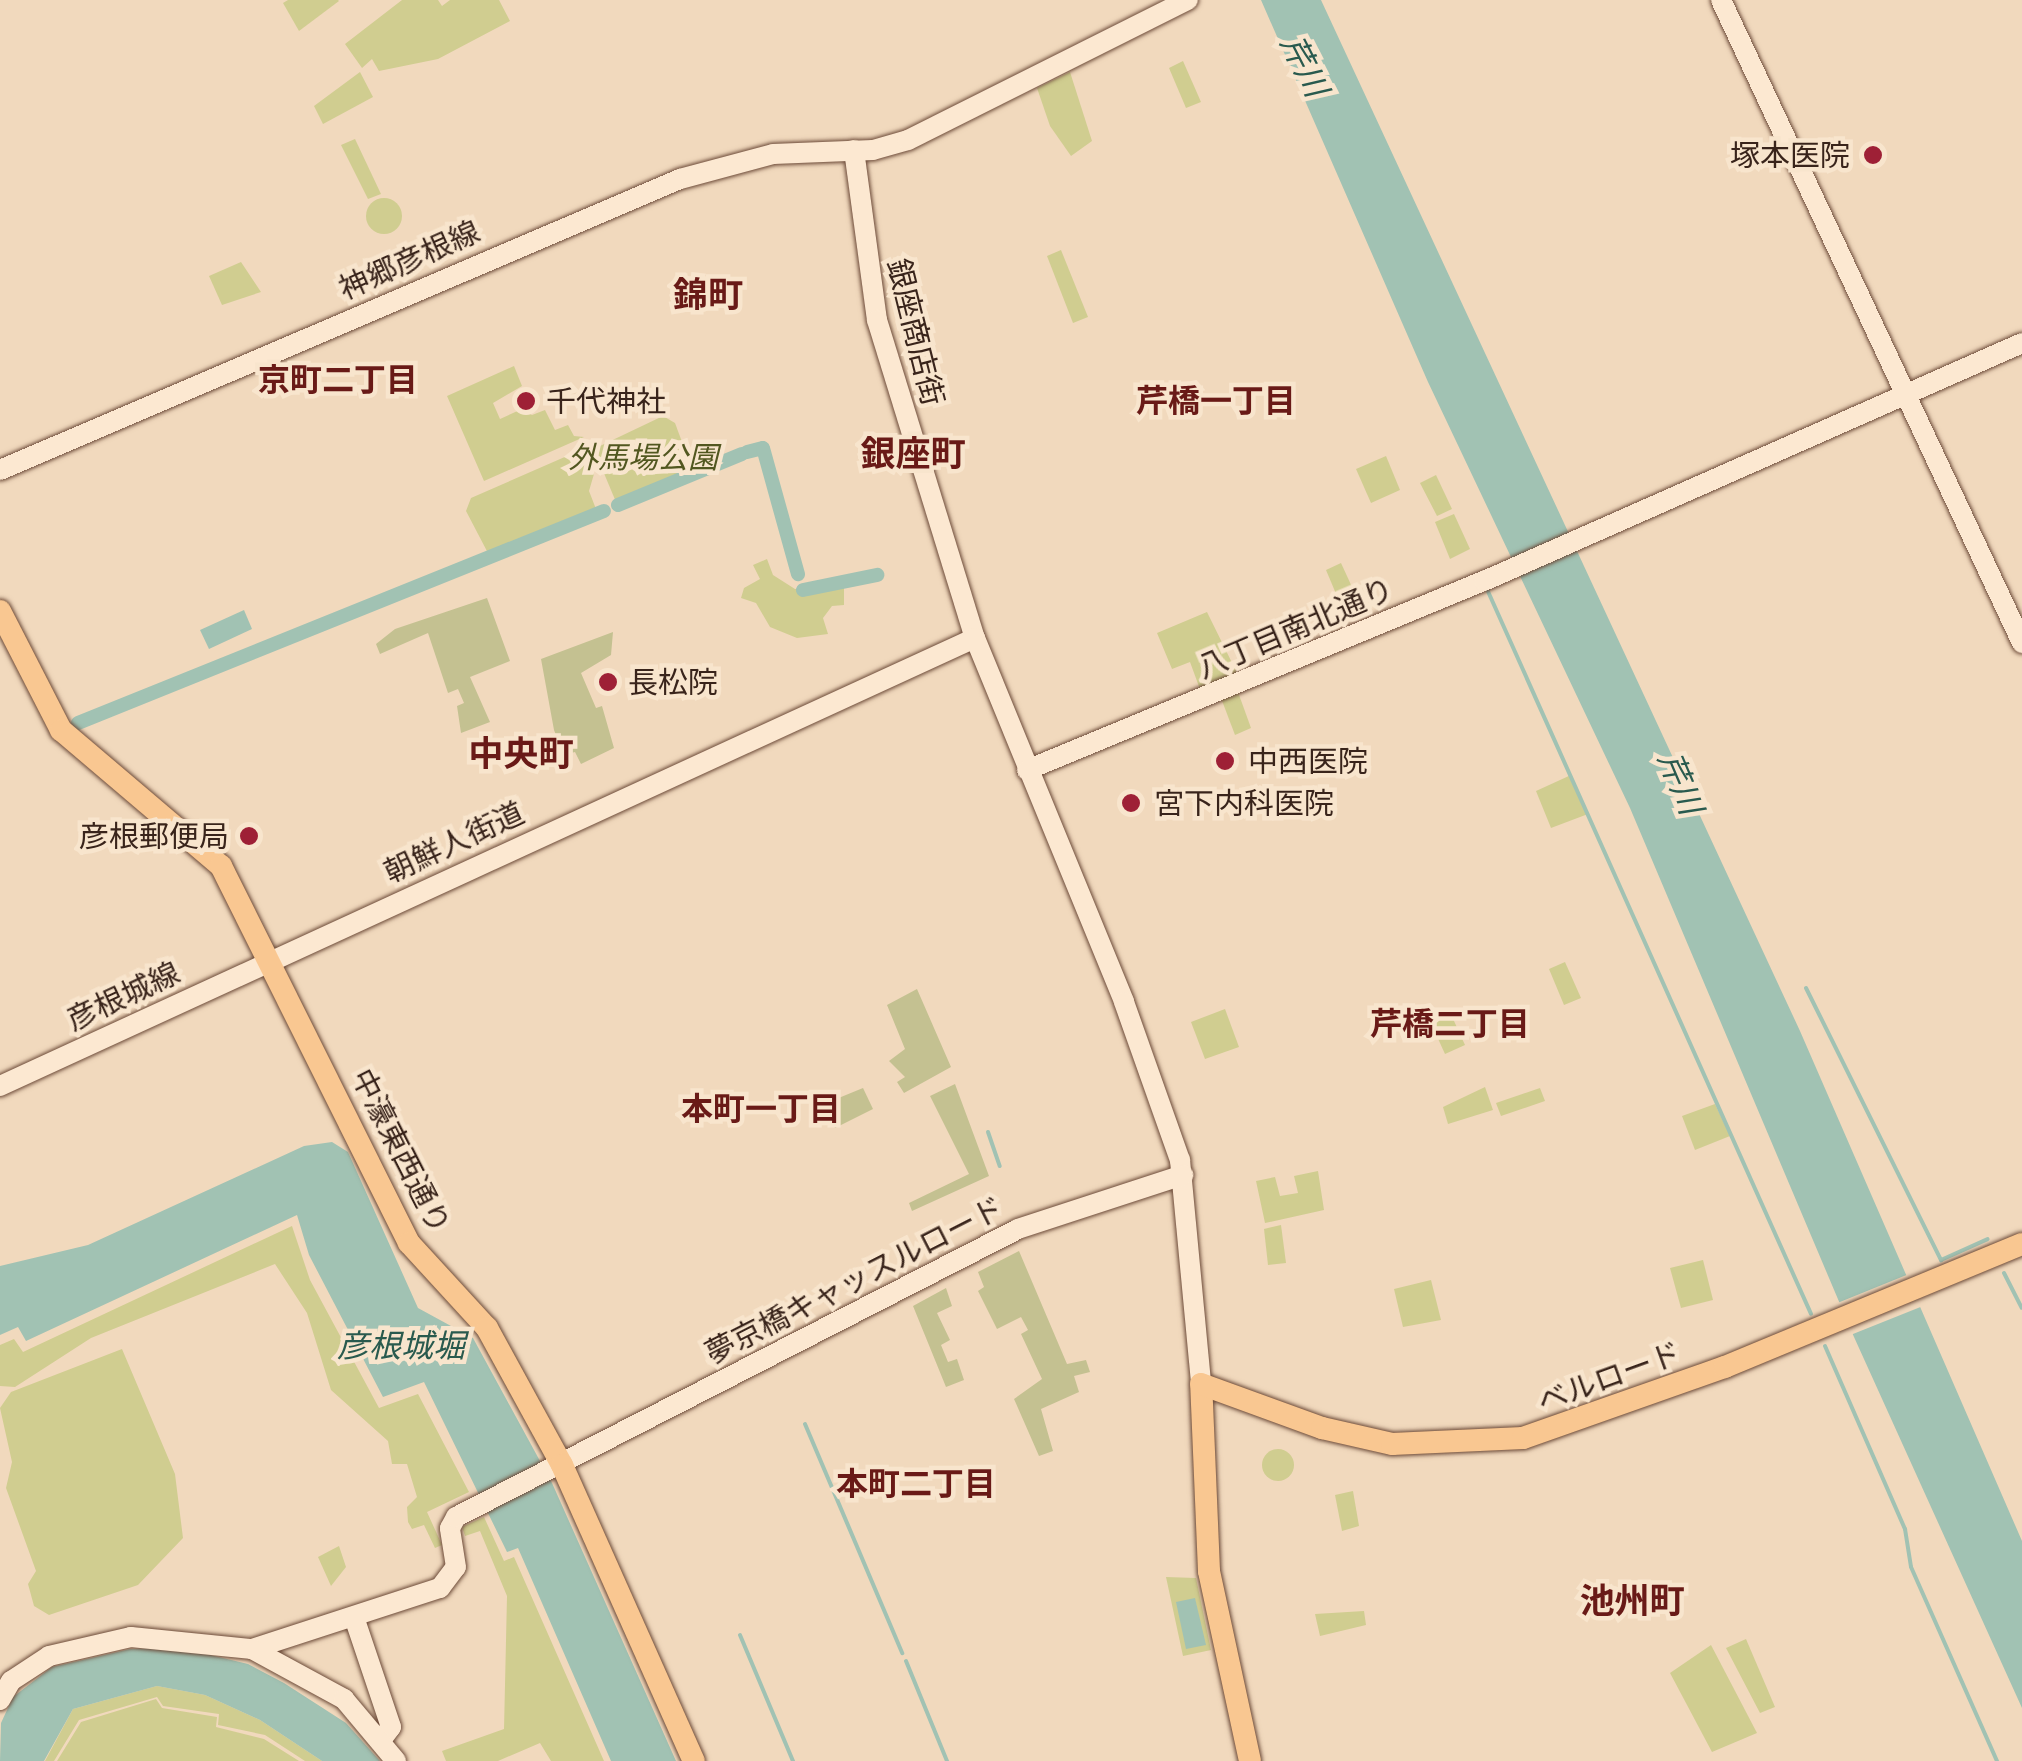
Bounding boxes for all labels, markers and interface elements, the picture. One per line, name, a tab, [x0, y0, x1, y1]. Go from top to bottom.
water label: 芹川	[1272, 29, 1336, 103]
place label: 塚本医院	[1730, 137, 1850, 173]
marker: 塚本医院	[1860, 142, 1886, 168]
street label: 神郷彦根線	[333, 213, 485, 307]
street label: 銀座商店街	[880, 255, 952, 409]
district label: 錦町	[673, 274, 743, 316]
district label: 京町二丁目	[258, 361, 418, 399]
district label: 芹橋一丁目	[1136, 382, 1296, 420]
place label: 千代神社	[546, 383, 666, 419]
marker: 千代神社	[515, 390, 537, 412]
district label: 銀座町	[861, 433, 965, 475]
park label: 外馬場公園	[568, 439, 718, 475]
street label: 八丁目南北通り	[1191, 570, 1399, 686]
place label: 長松院	[628, 664, 718, 700]
marker: 長松院	[597, 671, 619, 693]
district label: 中央町	[469, 733, 573, 775]
place label: 中西医院	[1248, 743, 1368, 779]
water label: 芹川	[1650, 746, 1710, 820]
marker: 中西医院	[1212, 748, 1238, 774]
place label: 宮下内科医院	[1154, 785, 1334, 821]
marker: 宮下内科医院	[1118, 790, 1144, 816]
street label: 朝鮮人街道	[378, 794, 530, 890]
place label: 彦根郵便局	[79, 818, 229, 854]
marker: 彦根郵便局	[238, 825, 260, 847]
street label: 彦根城線	[61, 954, 185, 1038]
district label: 芹橋二丁目	[1370, 1005, 1530, 1043]
street label: 中濠東西通り	[344, 1063, 458, 1239]
district label: 本町一丁目	[681, 1090, 841, 1128]
street label: 夢京橋キャッスルロード	[699, 1189, 1009, 1371]
water label: 彦根城堀	[337, 1327, 465, 1365]
street label: ベルロード	[1532, 1334, 1686, 1420]
district label: 本町二丁目	[836, 1465, 996, 1503]
district label: 池州町	[1580, 1580, 1684, 1622]

